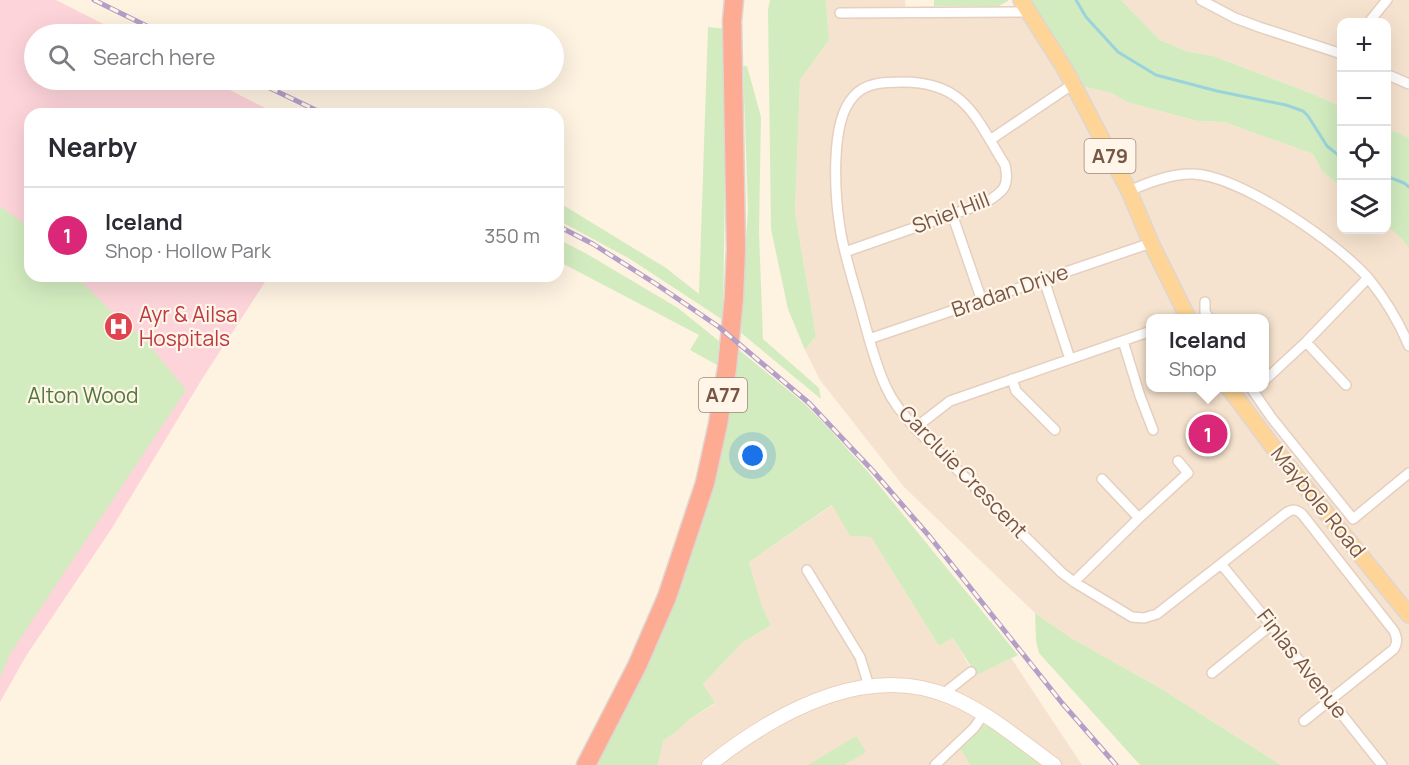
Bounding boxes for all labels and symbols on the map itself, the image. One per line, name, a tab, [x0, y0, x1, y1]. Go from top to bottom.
road number: A79	[1084, 139, 1136, 173]
street label: Shiel Hill	[908, 185, 993, 240]
street label: Bradan Drive	[948, 257, 1072, 323]
place label: Ayr & Ailsa Hospitals	[139, 300, 238, 352]
hospital icon: Ayr & Ailsa Hospitals	[102, 311, 134, 343]
road number: A77	[699, 378, 747, 412]
park label: Alton Wood	[28, 381, 138, 409]
street label: Carcluie Crescent	[893, 399, 1034, 544]
pin: 1	[1188, 412, 1228, 456]
street label: Maybole Road	[1265, 440, 1372, 563]
your location	[738, 441, 767, 470]
street label: Finlas Avenue	[1251, 603, 1354, 724]

